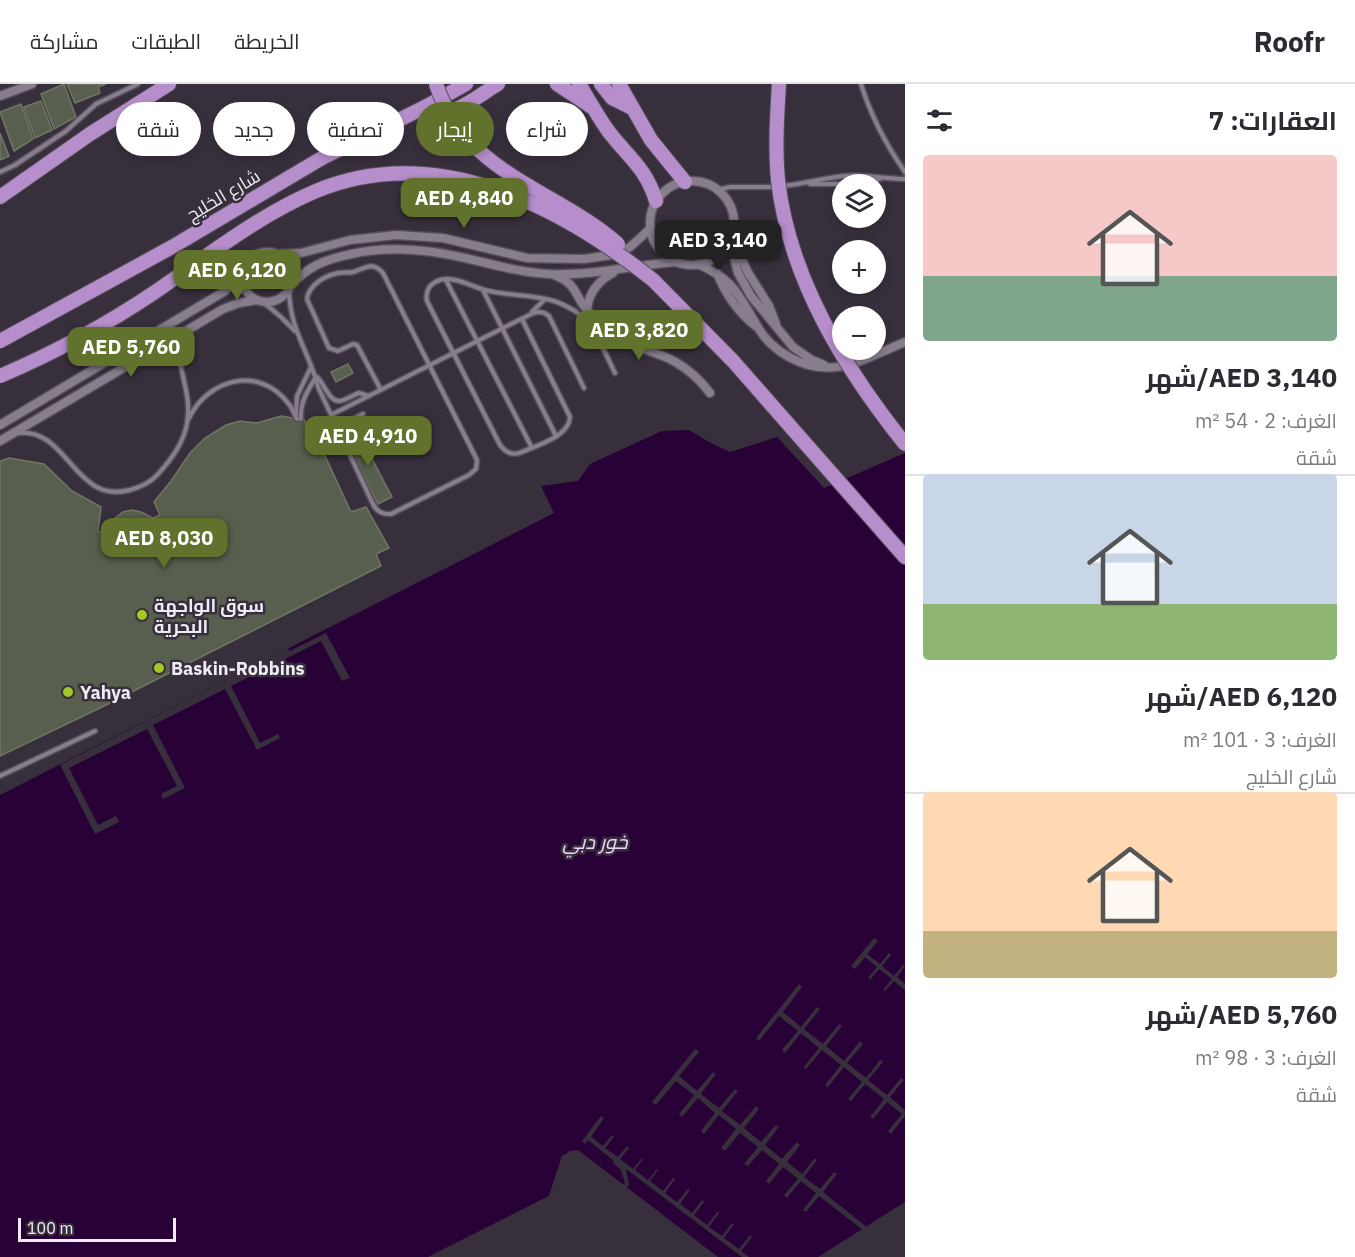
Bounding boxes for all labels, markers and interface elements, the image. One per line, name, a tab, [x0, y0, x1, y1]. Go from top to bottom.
text: Roofr	[1254, 23, 1325, 60]
text: مشاركة	[30, 27, 99, 55]
text: الطبقات	[132, 27, 201, 55]
text: الخريطة	[234, 27, 300, 55]
chip: شقة	[116, 102, 201, 156]
chip: جديد	[213, 102, 295, 156]
chip: تصفية	[307, 102, 404, 156]
chip: إيجار	[416, 102, 494, 156]
chip: شراء	[506, 102, 588, 156]
text: العقارات: 7	[1209, 103, 1337, 137]
icon: filters	[923, 104, 956, 137]
street label: شارع الخليج	[182, 164, 265, 227]
map controls	[832, 174, 886, 360]
button: layers	[832, 174, 886, 228]
pin: AED 4,840	[395, 178, 533, 229]
text: AED 4,840	[415, 184, 513, 211]
icon: home	[1076, 194, 1184, 302]
pin: AED 3,140	[649, 220, 787, 271]
text: AED 3,140	[669, 226, 767, 253]
button: +	[832, 240, 886, 294]
pin: AED 6,120	[168, 250, 306, 301]
text: AED 6,120	[188, 256, 286, 283]
button: −	[832, 306, 886, 360]
pin: AED 3,820	[570, 310, 708, 361]
text: AED 3,820	[590, 316, 688, 343]
pin: AED 5,760	[62, 327, 200, 378]
text: AED 5,760	[82, 333, 180, 360]
text: AED 3,140/شهر	[1146, 360, 1337, 394]
text: الغرف: 2 · 54 m²	[1195, 407, 1337, 434]
pin: AED 4,910	[299, 416, 437, 467]
text: AED 4,910	[319, 422, 417, 449]
text: شقة	[1296, 444, 1337, 471]
icon: home	[1076, 513, 1184, 621]
pin: AED 8,030	[95, 518, 233, 569]
text: AED 8,030	[115, 524, 213, 551]
place label: سوق الواجهة البحرية	[154, 594, 264, 638]
marker: سوق الواجهة البحرية	[135, 608, 149, 622]
place label: Baskin-Robbins	[171, 657, 305, 680]
marker: Baskin-Robbins	[152, 661, 166, 675]
text: AED 6,120/شهر	[1146, 679, 1337, 713]
place label: Yahya	[80, 681, 131, 704]
marker: Yahya	[61, 685, 75, 699]
text: الغرف: 3 · 101 m²	[1183, 726, 1337, 753]
text: شارع الخليج	[1246, 763, 1337, 790]
water label: خور دبي	[562, 828, 629, 858]
icon: home	[1076, 831, 1184, 939]
text: AED 5,760/شهر	[1146, 997, 1337, 1031]
text: الغرف: 3 · 98 m²	[1195, 1044, 1337, 1071]
text: شقة	[1296, 1081, 1337, 1108]
scale bar	[18, 1215, 176, 1242]
text: 100 m	[27, 1218, 74, 1238]

